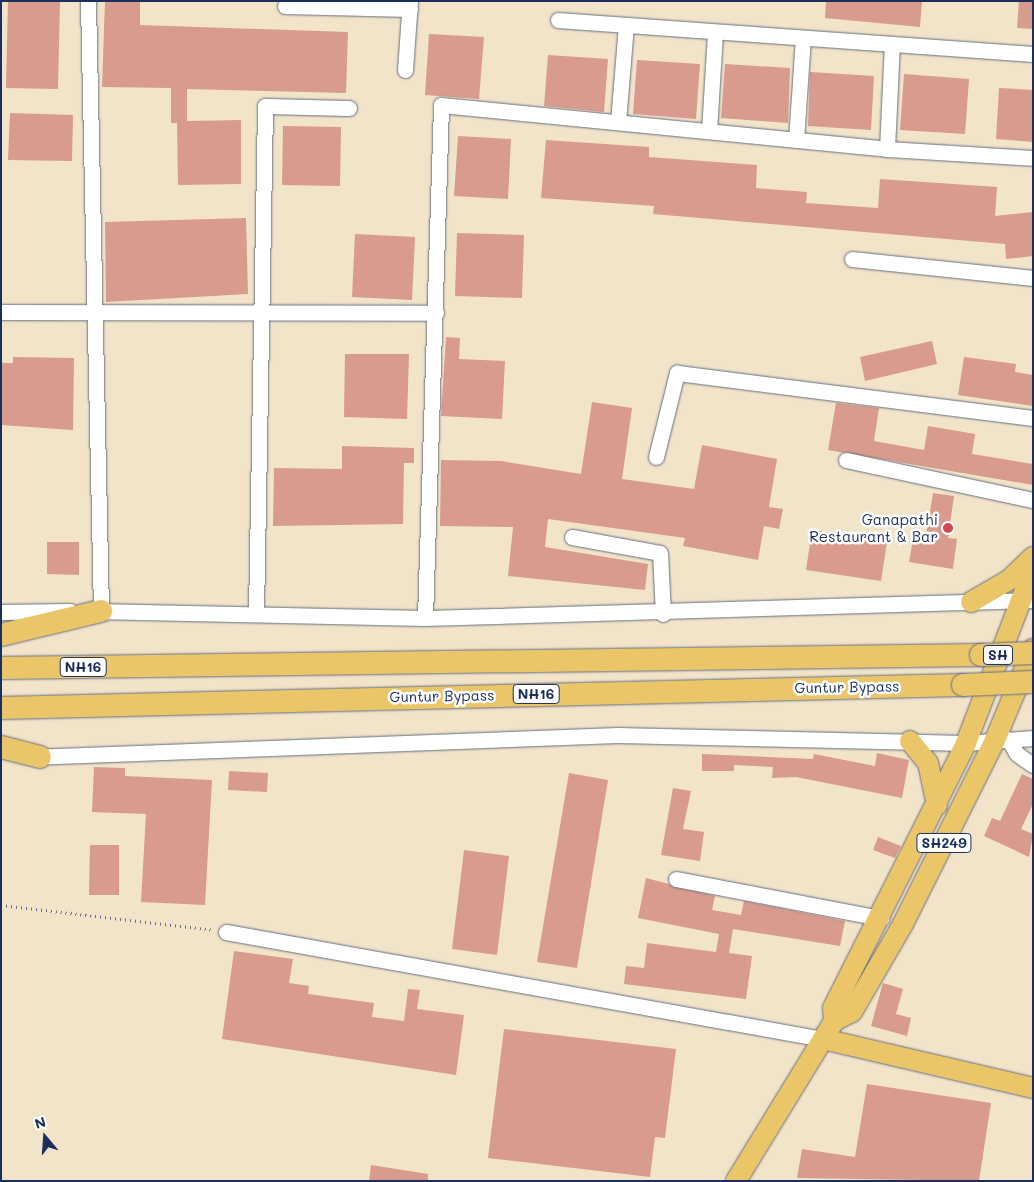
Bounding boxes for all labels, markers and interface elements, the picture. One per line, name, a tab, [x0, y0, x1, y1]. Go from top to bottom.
place label: Ganapathi Restaurant & Bar	[809, 510, 938, 545]
marker: Ganapathi Restaurant & Bar	[942, 522, 954, 534]
road number: SH	[982, 644, 1014, 666]
road number: NH16	[59, 656, 107, 679]
street label: Guntur Bypass	[794, 677, 900, 697]
road number: NH16	[512, 682, 560, 706]
street label: Guntur Bypass	[389, 686, 495, 706]
road number: SH249	[915, 831, 973, 854]
north arrow	[20, 1112, 70, 1162]
text: N	[32, 1112, 48, 1133]

